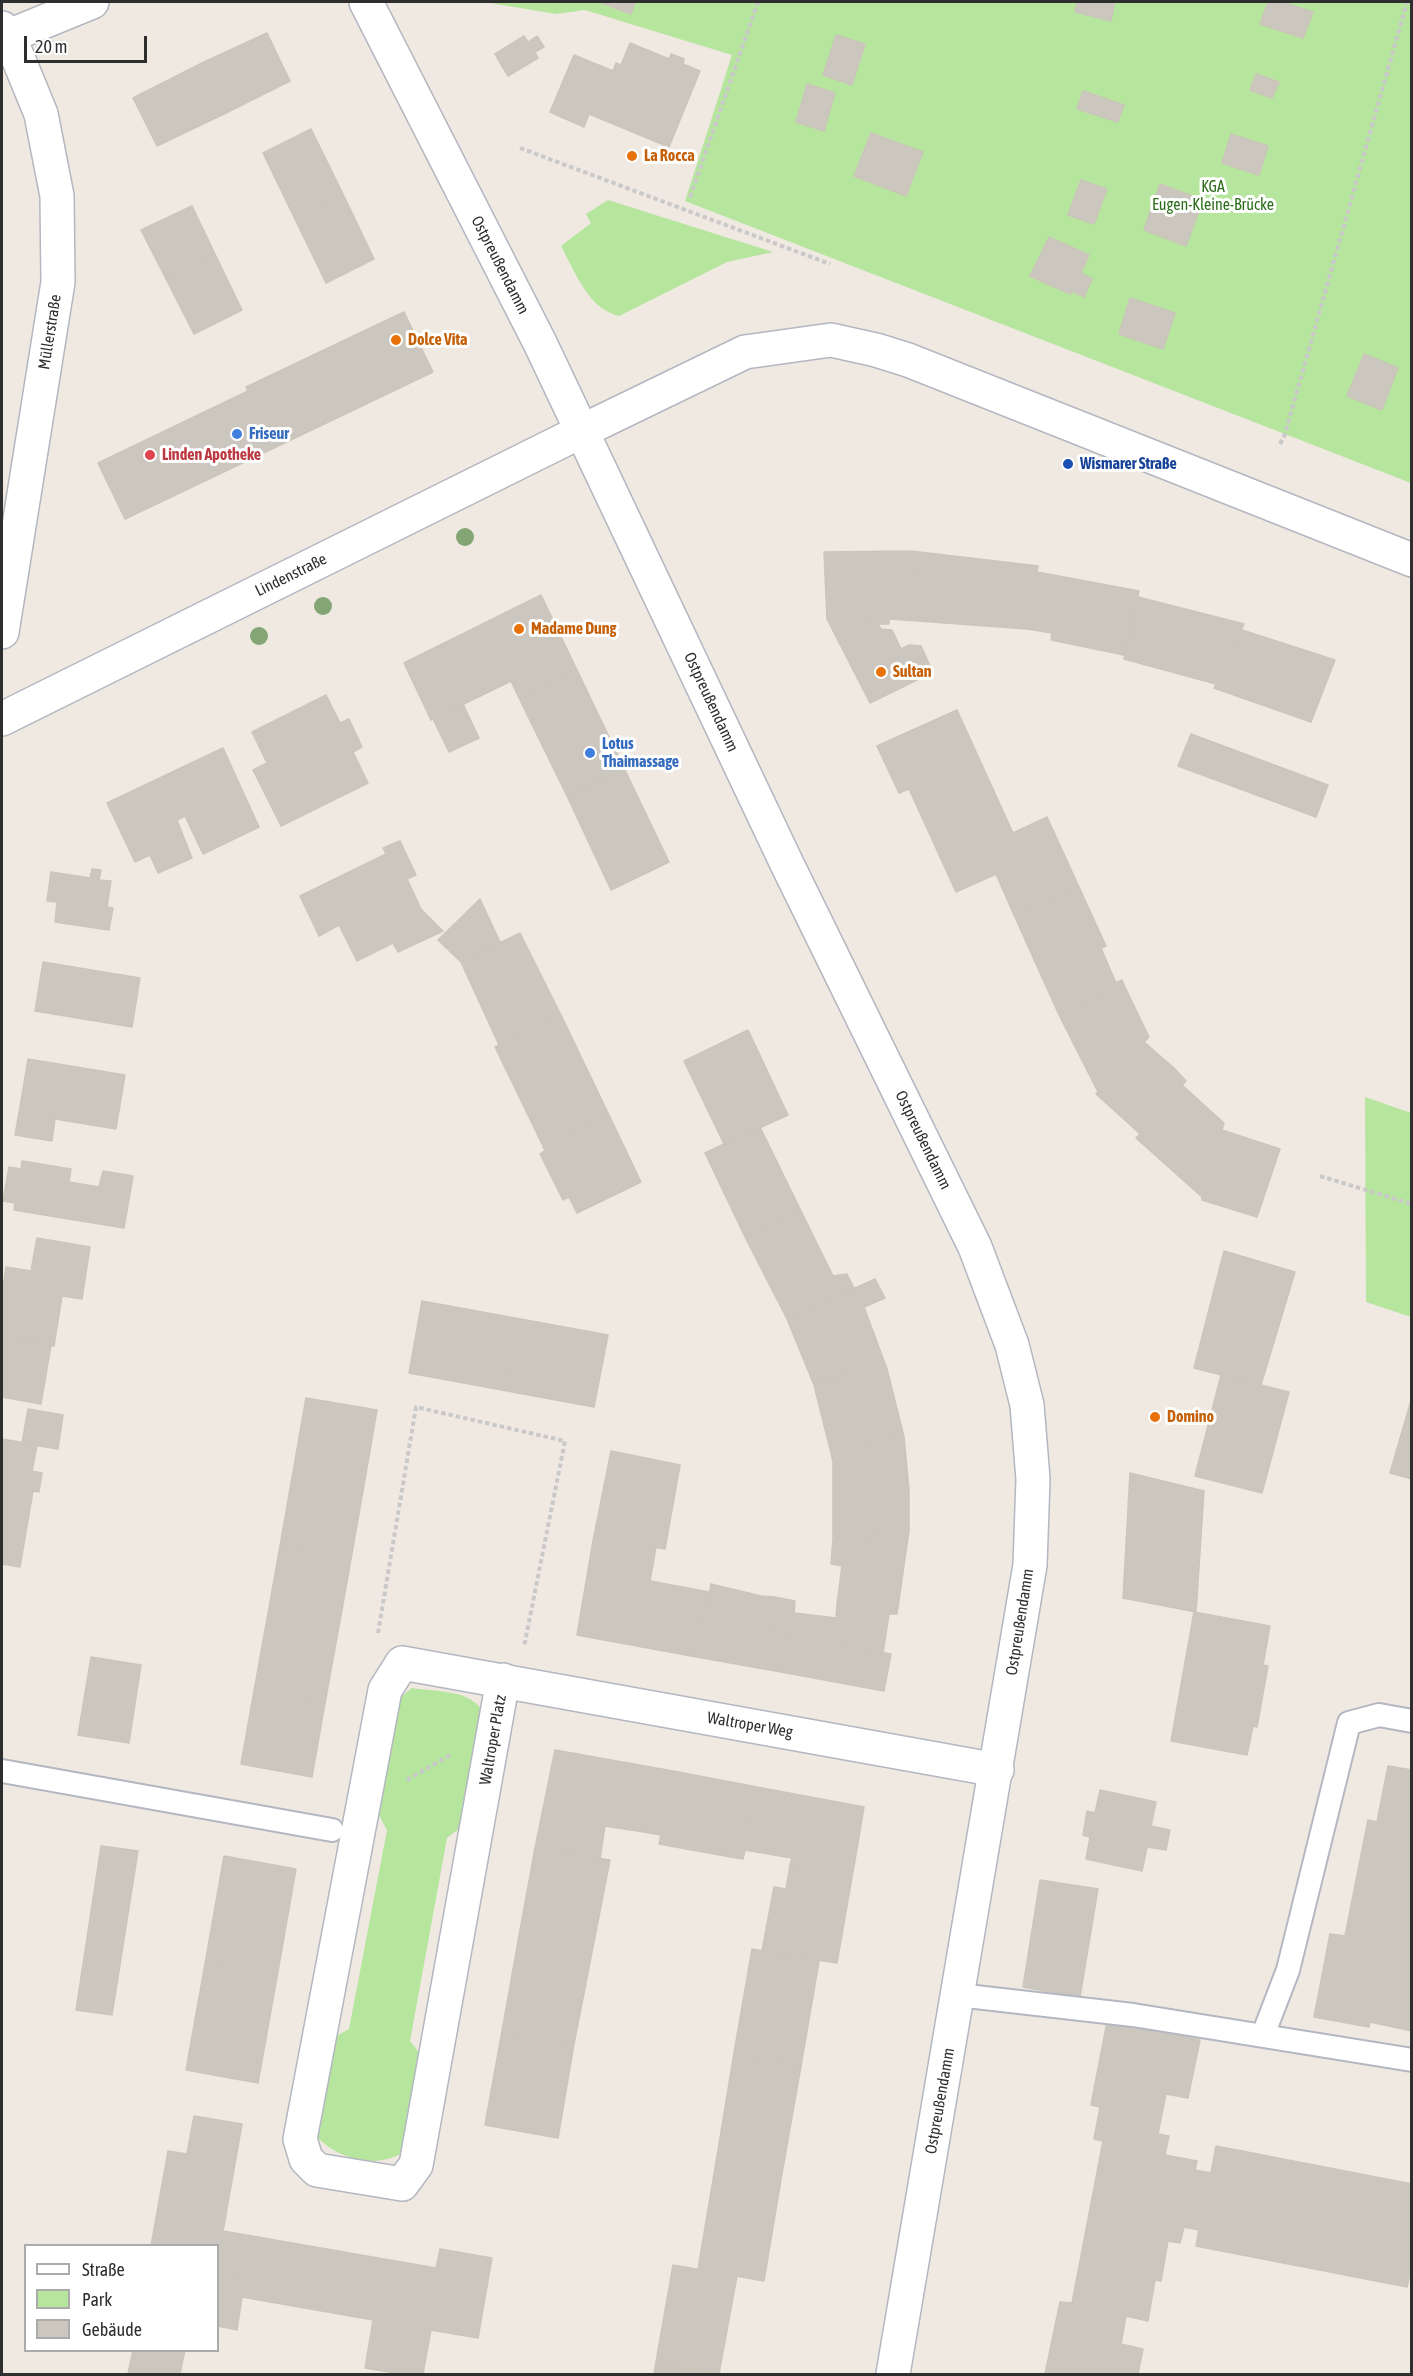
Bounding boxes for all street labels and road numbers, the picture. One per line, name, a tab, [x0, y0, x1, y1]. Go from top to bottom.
street label: Ostpreußendamm	[467, 213, 533, 317]
street label: Müllerstraße	[35, 293, 65, 371]
street label: Lindenstraße	[252, 549, 330, 601]
street label: Ostpreußendamm	[680, 649, 742, 755]
street label: Ostpreußendamm	[891, 1087, 955, 1193]
street label: Ostpreußendamm	[1002, 1567, 1038, 1677]
street label: Waltroper Platz	[476, 1693, 510, 1787]
street label: Waltroper Weg	[706, 1708, 794, 1742]
street label: Ostpreußendamm	[921, 2046, 959, 2156]

